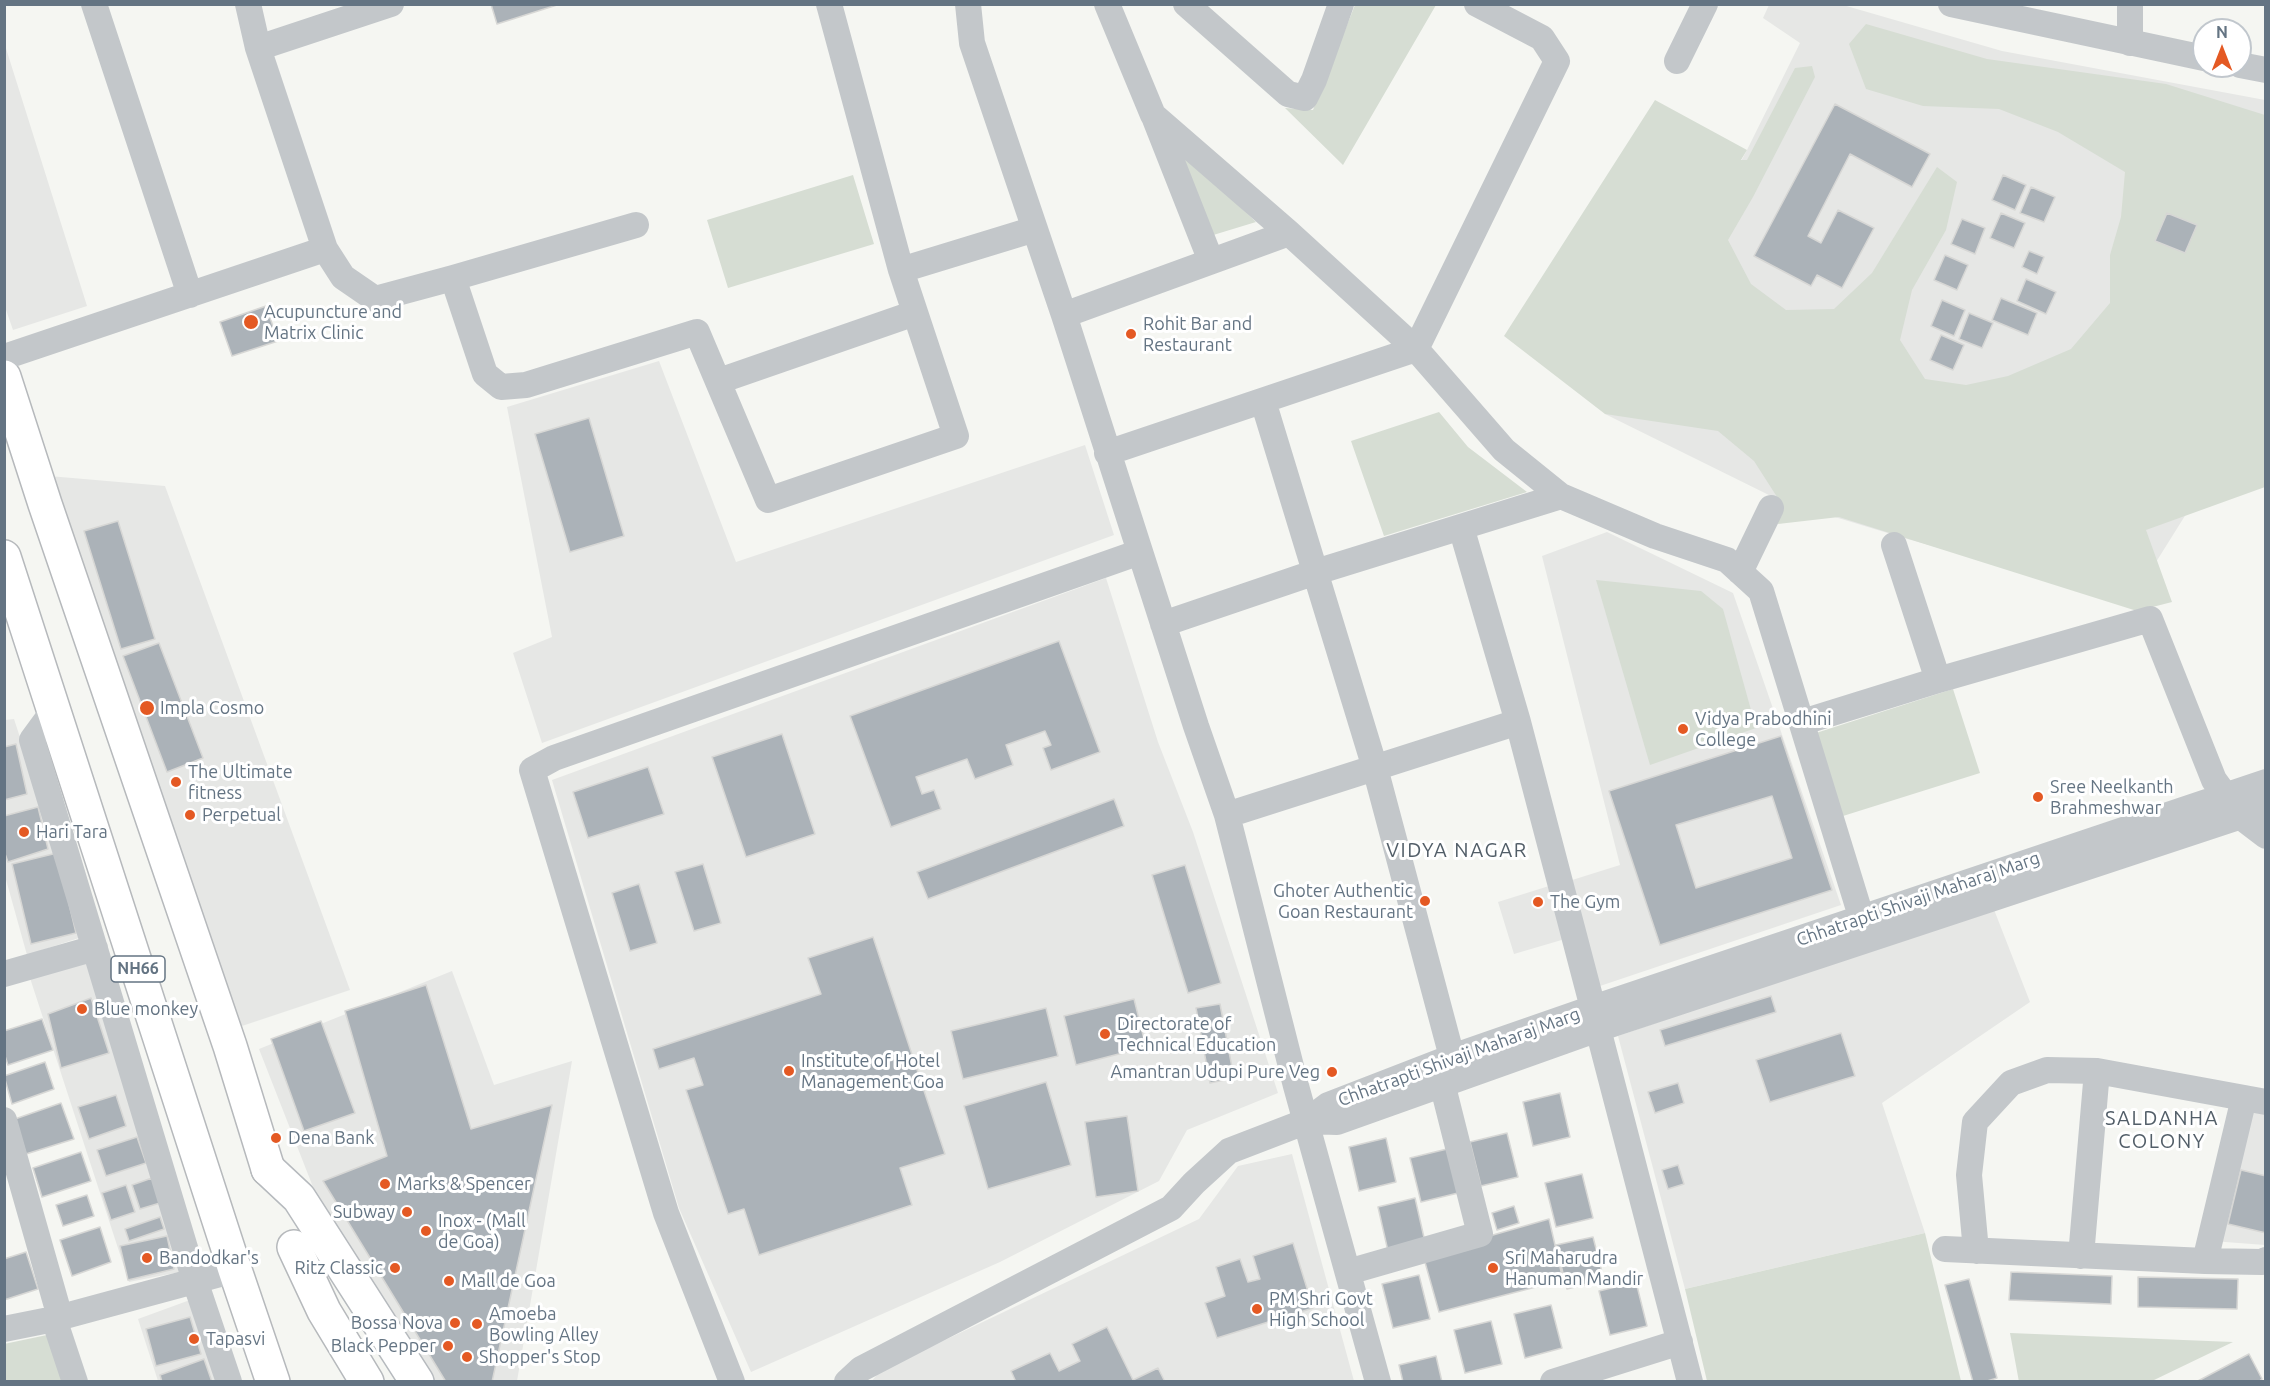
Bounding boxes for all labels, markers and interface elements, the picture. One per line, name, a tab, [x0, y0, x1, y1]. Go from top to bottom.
north arrow	[2192, 18, 2252, 78]
text: N	[2216, 23, 2228, 41]
place label: Acupuncture and Matrix Clinic	[264, 301, 402, 344]
marker: Acupuncture and Matrix Clinic	[242, 313, 260, 331]
place label: Rohit Bar and Restaurant	[1143, 313, 1252, 356]
marker: Rohit Bar and Restaurant	[1124, 327, 1138, 341]
place label: Impla Cosmo	[160, 697, 264, 719]
marker: Impla Cosmo	[138, 699, 156, 717]
place label: Vidya Prabodhini College	[1695, 708, 1832, 750]
marker: Vidya Prabodhini College	[1676, 722, 1690, 736]
place label: The Ultimate fitness	[188, 761, 293, 804]
marker: The Ultimate fitness	[169, 775, 183, 789]
place label: Sree Neelkanth Brahmeshwar	[2050, 776, 2174, 818]
marker: Sree Neelkanth Brahmeshwar	[2031, 790, 2045, 804]
place label: Perpetual	[202, 804, 281, 826]
marker: Perpetual	[183, 808, 197, 822]
place label: Hari Tara	[36, 821, 108, 843]
marker: Hari Tara	[17, 825, 31, 839]
district label: VIDYA NAGAR	[1386, 838, 1528, 862]
street label: Chhatrapti Shivaji Maharaj Marg	[1793, 847, 2043, 951]
place label: Ghoter Authentic Goan Restaurant	[1273, 880, 1413, 922]
place label: The Gym	[1550, 891, 1620, 913]
marker: Ghoter Authentic Goan Restaurant	[1418, 894, 1432, 908]
marker: The Gym	[1531, 895, 1545, 909]
road number: NH66	[111, 956, 165, 982]
place label: Blue monkey	[94, 998, 198, 1020]
marker: Blue monkey	[75, 1002, 89, 1016]
street label: Chhatrapti Shivaji Maharaj Marg	[1335, 1003, 1583, 1111]
place label: Directorate of Technical Education	[1117, 1013, 1276, 1056]
marker: Directorate of Technical Education	[1098, 1027, 1112, 1041]
place label: Institute of Hotel Management Goa	[801, 1050, 944, 1092]
place label: Amantran Udupi Pure Veg	[1111, 1061, 1320, 1083]
marker: Institute of Hotel Management Goa	[782, 1064, 796, 1078]
marker: Amantran Udupi Pure Veg	[1325, 1065, 1339, 1079]
district label: SALDANHA COLONY	[2105, 1106, 2219, 1153]
place label: Dena Bank	[288, 1127, 374, 1149]
marker: Dena Bank	[269, 1131, 283, 1145]
place label: Marks & Spencer	[397, 1173, 531, 1195]
marker: Marks & Spencer	[378, 1177, 392, 1191]
place label: Subway	[333, 1201, 395, 1223]
marker: Subway	[400, 1205, 414, 1219]
place label: Inox - (Mall de Goa)	[438, 1210, 526, 1252]
marker: Inox - (Mall de Goa)	[419, 1224, 433, 1238]
place label: Bandodkar's	[159, 1247, 259, 1269]
place label: Sri Maharudra Hanuman Mandir	[1505, 1247, 1643, 1290]
marker: Bandodkar's	[140, 1251, 154, 1265]
place label: Ritz Classic	[295, 1257, 383, 1279]
marker: Ritz Classic	[388, 1261, 402, 1275]
marker: Sri Maharudra Hanuman Mandir	[1486, 1261, 1500, 1275]
place label: Mall de Goa	[461, 1270, 556, 1292]
marker: Mall de Goa	[442, 1274, 456, 1288]
place label: PM Shri Govt High School	[1269, 1288, 1373, 1330]
marker: PM Shri Govt High School	[1250, 1302, 1264, 1316]
place label: Amoeba Bowling Alley	[489, 1303, 598, 1346]
place label: Bossa Nova	[351, 1312, 443, 1334]
marker: Bossa Nova	[448, 1316, 462, 1330]
marker: Amoeba Bowling Alley	[470, 1317, 484, 1331]
place label: Tapasvi	[206, 1328, 265, 1350]
marker: Tapasvi	[187, 1332, 201, 1346]
place label: Black Pepper	[331, 1335, 436, 1357]
marker: Black Pepper	[441, 1339, 455, 1353]
place label: Shopper's Stop	[479, 1346, 601, 1368]
marker: Shopper's Stop	[460, 1350, 474, 1364]

